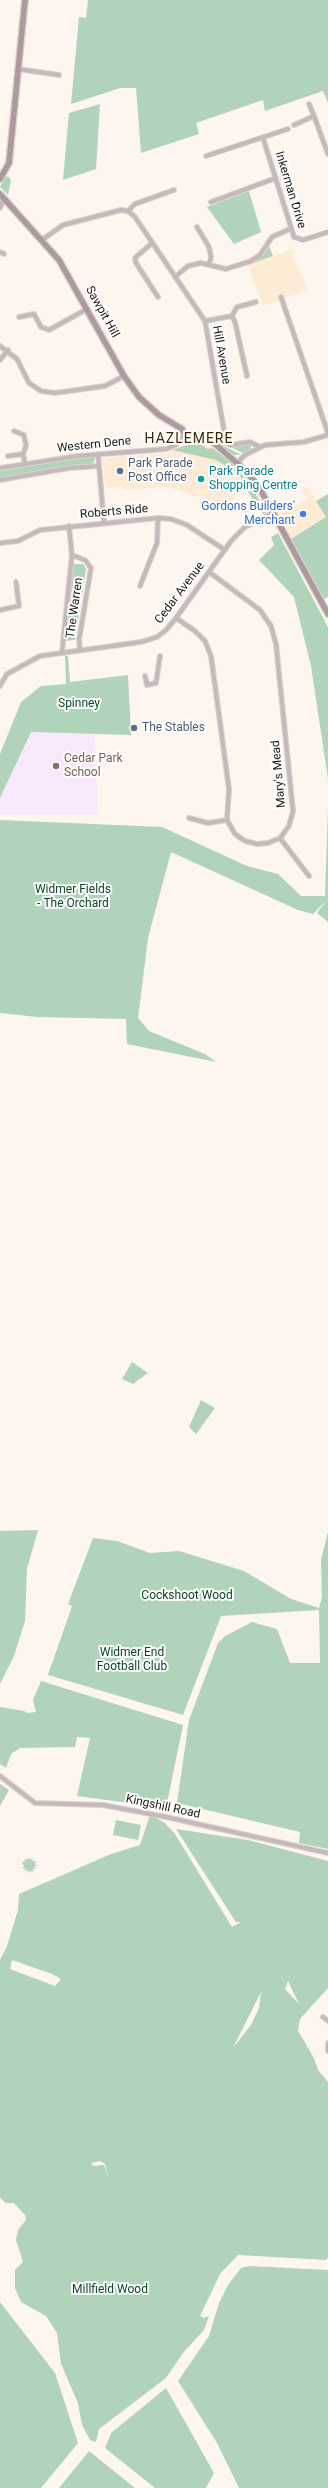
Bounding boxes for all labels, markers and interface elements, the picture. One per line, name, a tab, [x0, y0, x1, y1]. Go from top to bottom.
street label: Inkerman Drive	[271, 150, 309, 230]
street label: Sawpit Hill	[82, 284, 122, 340]
street label: Hill Avenue	[209, 324, 233, 386]
district label: HAZLEMERE	[145, 431, 233, 447]
street label: Western Dene	[56, 434, 132, 456]
place label: Park Parade Post Office	[128, 457, 193, 485]
place label: Park Parade Shopping Centre	[209, 465, 297, 493]
marker: Park Parade Post Office	[115, 466, 125, 476]
marker: Park Parade Shopping Centre	[196, 474, 206, 484]
place label: Gordons Builders' Merchant	[201, 500, 295, 528]
street label: Roberts Ride	[79, 502, 149, 522]
marker: Gordons Builders' Merchant	[298, 509, 308, 519]
street label: Cedar Avenue	[152, 559, 208, 627]
street label: The Warren	[64, 577, 86, 639]
park label: Spinney	[58, 697, 100, 711]
place label: The Stables	[142, 721, 205, 735]
marker: The Stables	[129, 723, 139, 733]
street label: Mary's Mead	[269, 740, 289, 808]
place label: Cedar Park School	[64, 752, 123, 780]
marker: Cedar Park School	[51, 761, 61, 771]
park label: Widmer Fields - The Orchard	[35, 883, 111, 911]
park label: Cockshoot Wood	[141, 1589, 233, 1603]
park label: Widmer End Football Club	[97, 1646, 167, 1674]
street label: Kingshill Road	[124, 1792, 202, 1822]
park label: Millfield Wood	[72, 2283, 148, 2297]

